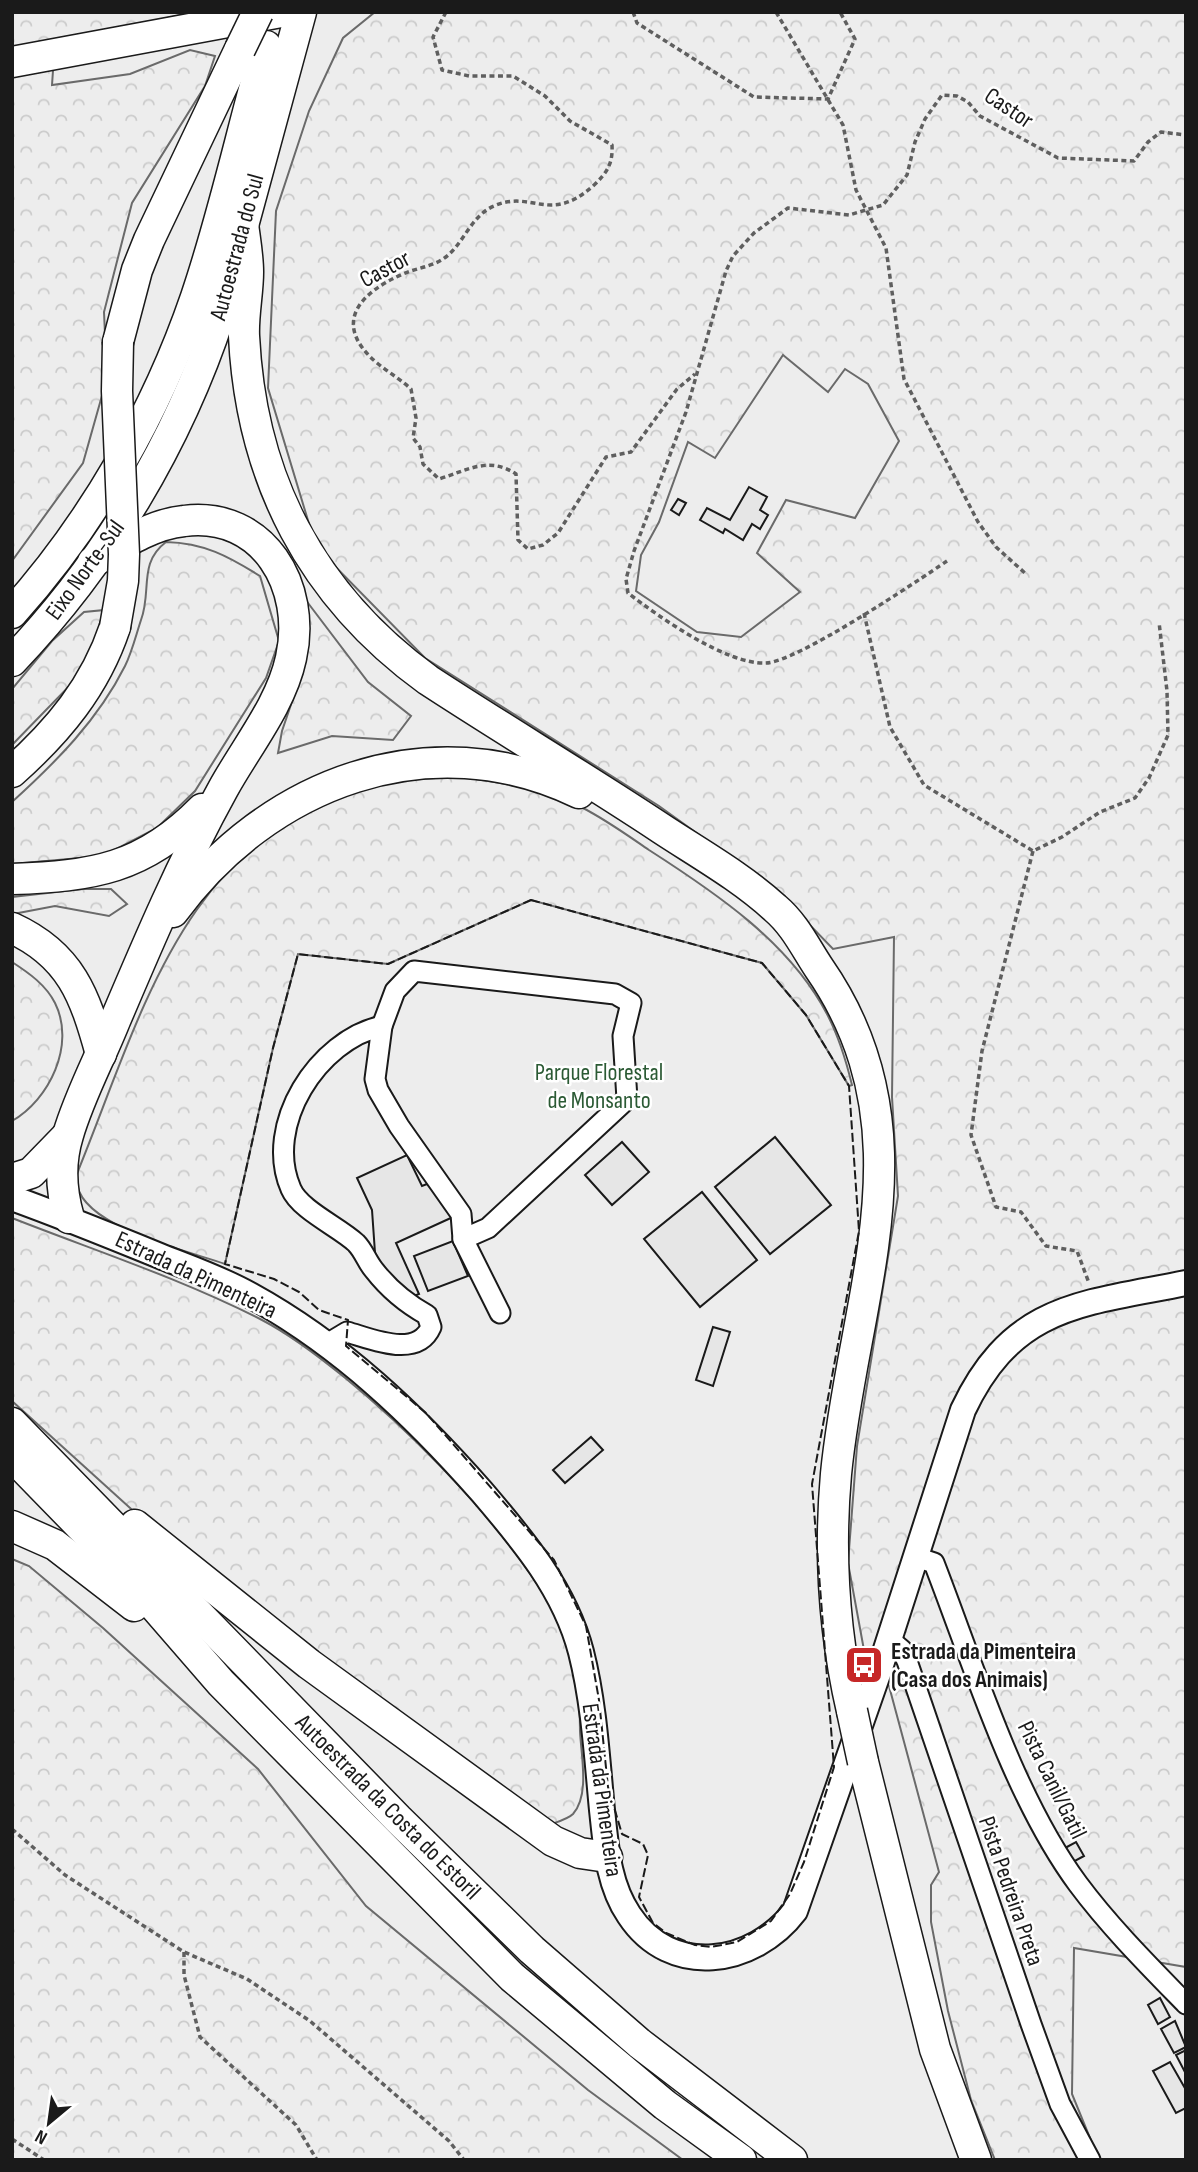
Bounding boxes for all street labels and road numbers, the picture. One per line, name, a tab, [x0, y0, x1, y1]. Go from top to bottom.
street label: Castor	[979, 81, 1039, 135]
street label: Autoestrada do Sul	[203, 171, 270, 324]
street label: Castor	[355, 244, 415, 294]
street label: Eixo Norte-Sul	[39, 514, 131, 626]
street label: Estrada da Pimenteira	[111, 1225, 281, 1325]
street label: Estrada da Pimenteira	[575, 1701, 629, 1879]
street label: Autoestrada da Costa do Estoril	[289, 1708, 487, 1906]
street label: Pista Canil/Gatil	[1011, 1716, 1093, 1844]
street label: Pista Pedreira Preta	[972, 1812, 1050, 1970]

